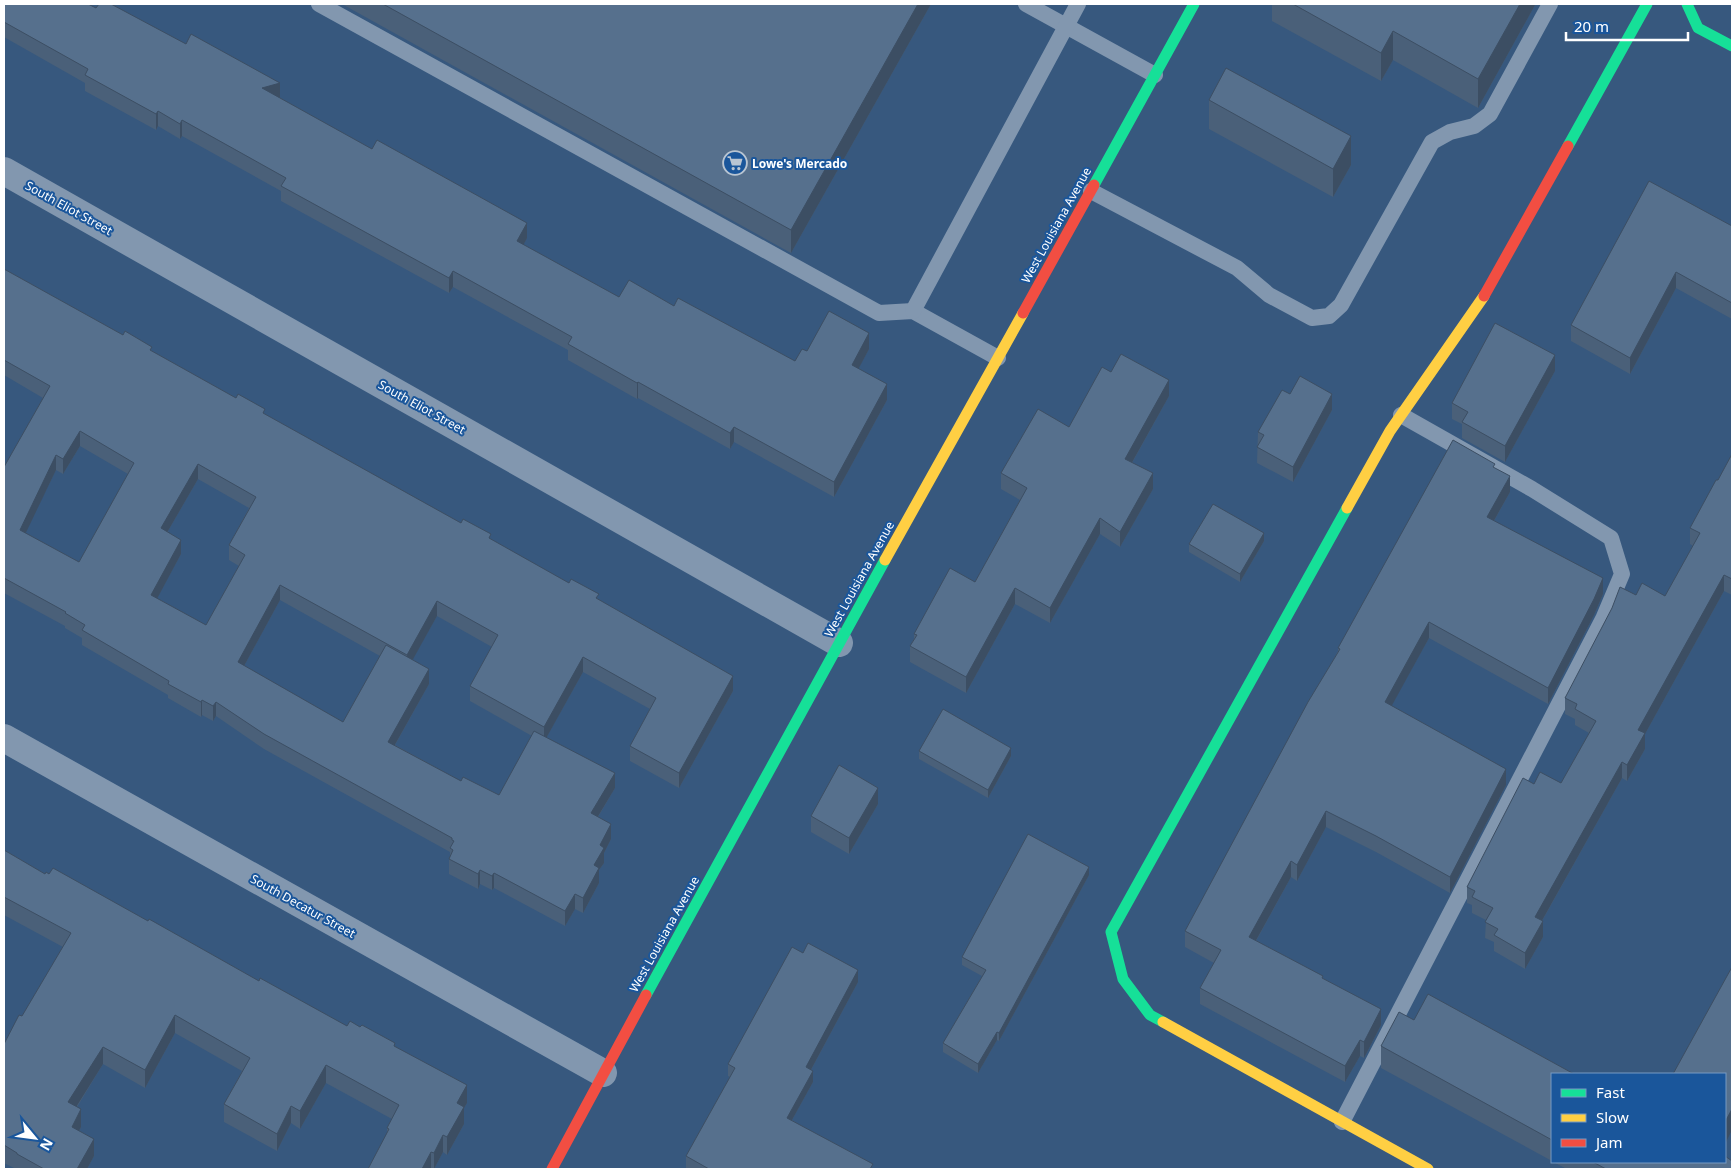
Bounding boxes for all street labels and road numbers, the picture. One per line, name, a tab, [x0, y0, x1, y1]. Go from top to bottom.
street label: West Louisiana Avenue	[1017, 164, 1095, 286]
street label: South Eliot Street	[22, 177, 116, 239]
street label: South Eliot Street	[375, 376, 469, 438]
street label: West Louisiana Avenue	[820, 518, 898, 640]
street label: South Decatur Street	[248, 870, 359, 942]
street label: West Louisiana Avenue	[625, 873, 703, 995]

